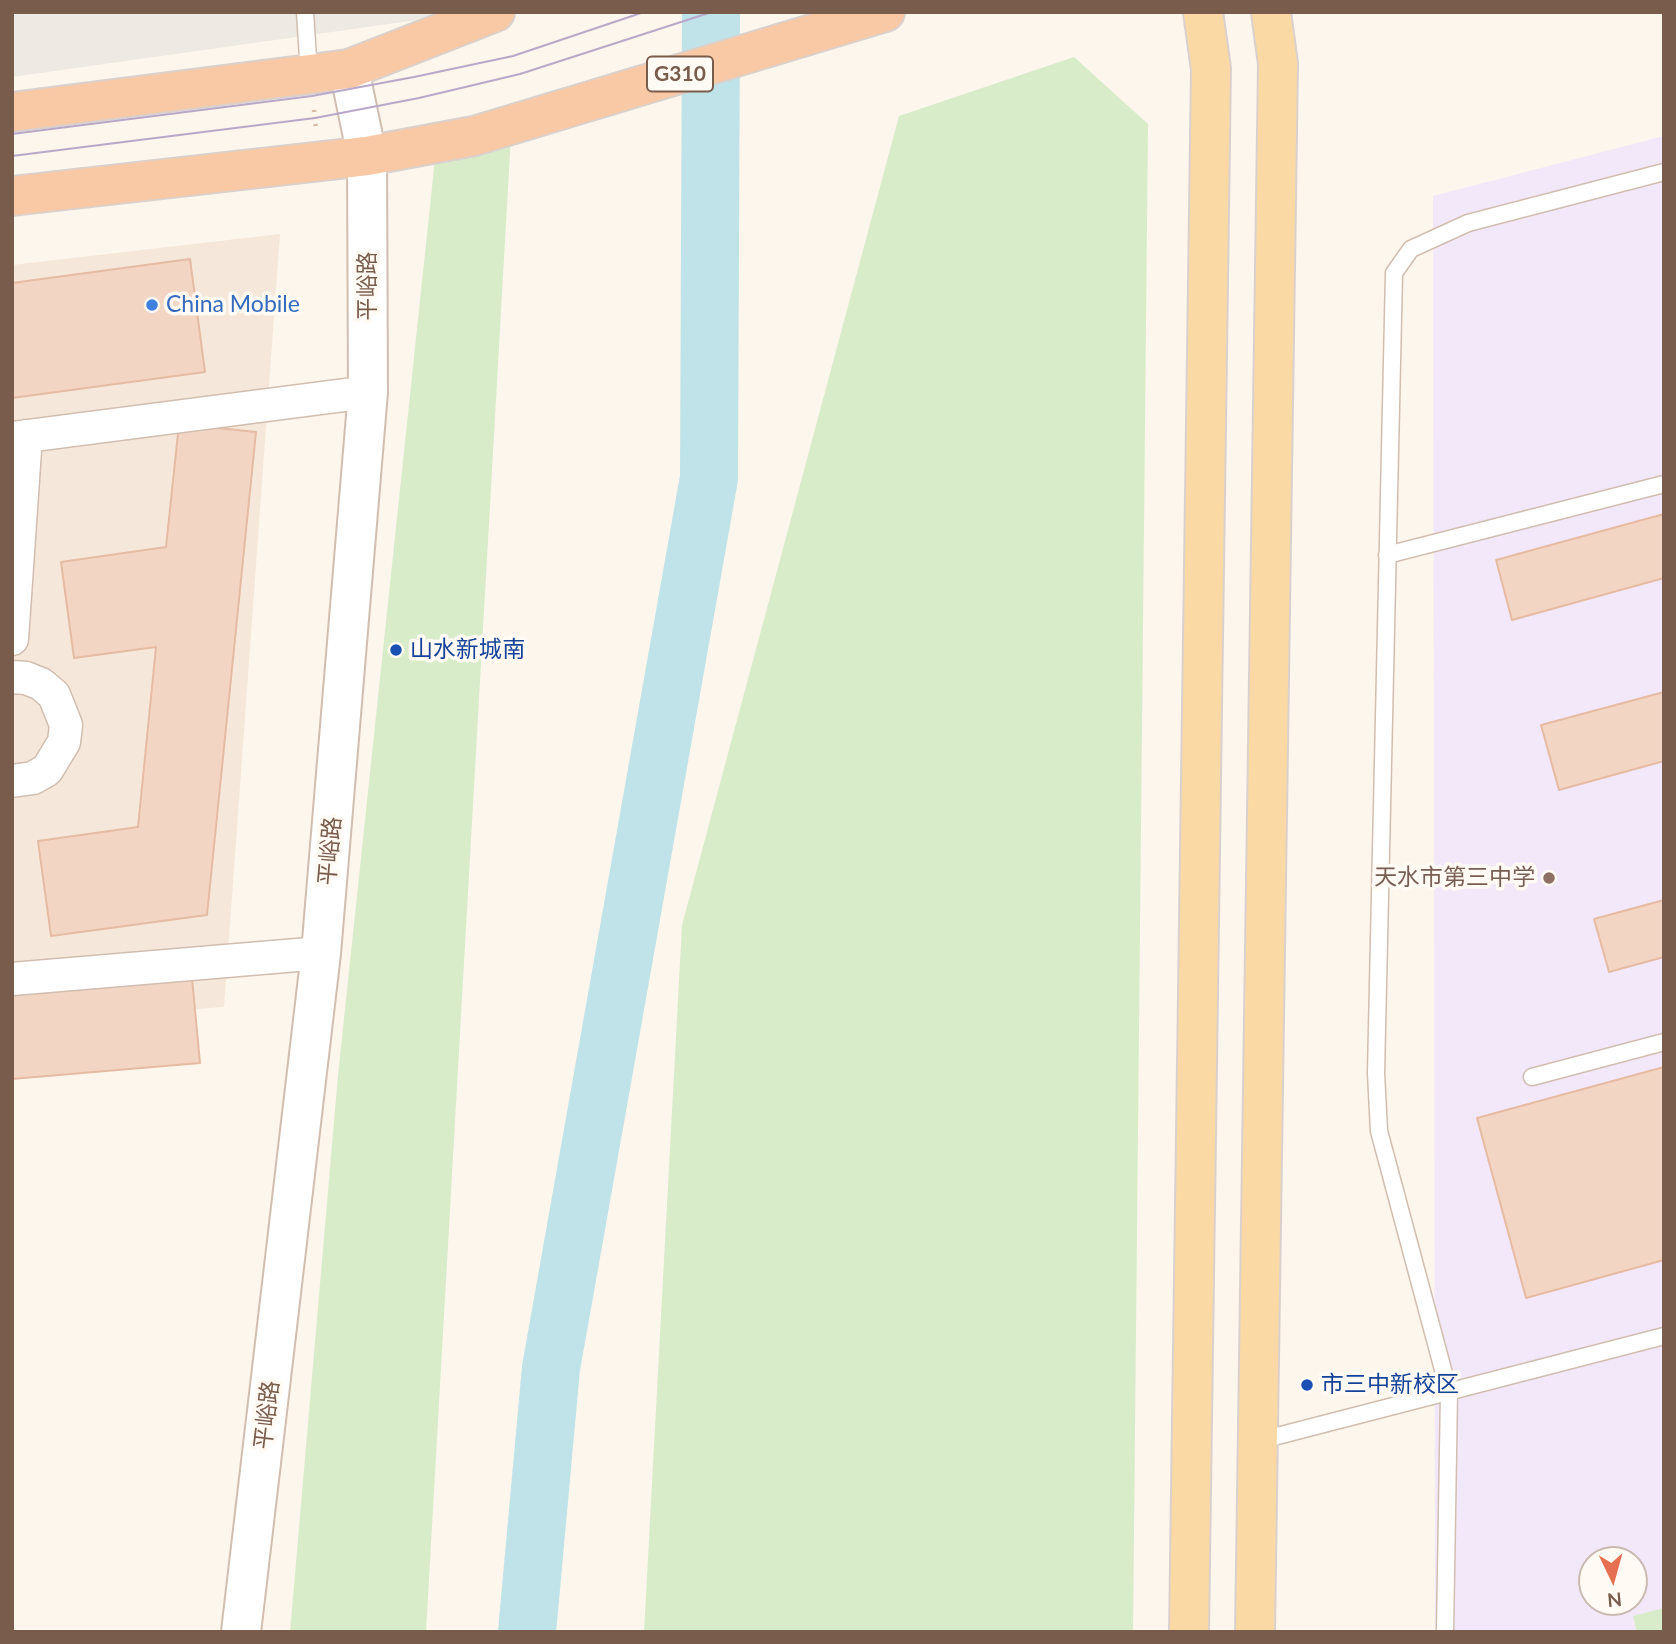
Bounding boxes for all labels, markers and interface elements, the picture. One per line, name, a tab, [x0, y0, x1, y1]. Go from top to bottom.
road number: G310	[647, 56, 713, 92]
street label: 平峪路	[354, 252, 382, 320]
place label: China Mobile	[166, 291, 300, 319]
marker: China Mobile	[144, 297, 160, 313]
place label: 山水新城南	[410, 636, 525, 664]
marker: 山水新城南	[388, 642, 404, 658]
street label: 平峪路	[313, 815, 347, 887]
place label: 天水市第三中学	[1374, 864, 1535, 892]
marker: 天水市第三中学	[1541, 870, 1557, 886]
place label: 市三中新校区	[1321, 1371, 1459, 1399]
marker: 市三中新校区	[1299, 1377, 1315, 1393]
street label: 平峪路	[249, 1379, 285, 1451]
north arrow	[1578, 1546, 1648, 1616]
text: N	[1606, 1588, 1623, 1613]

